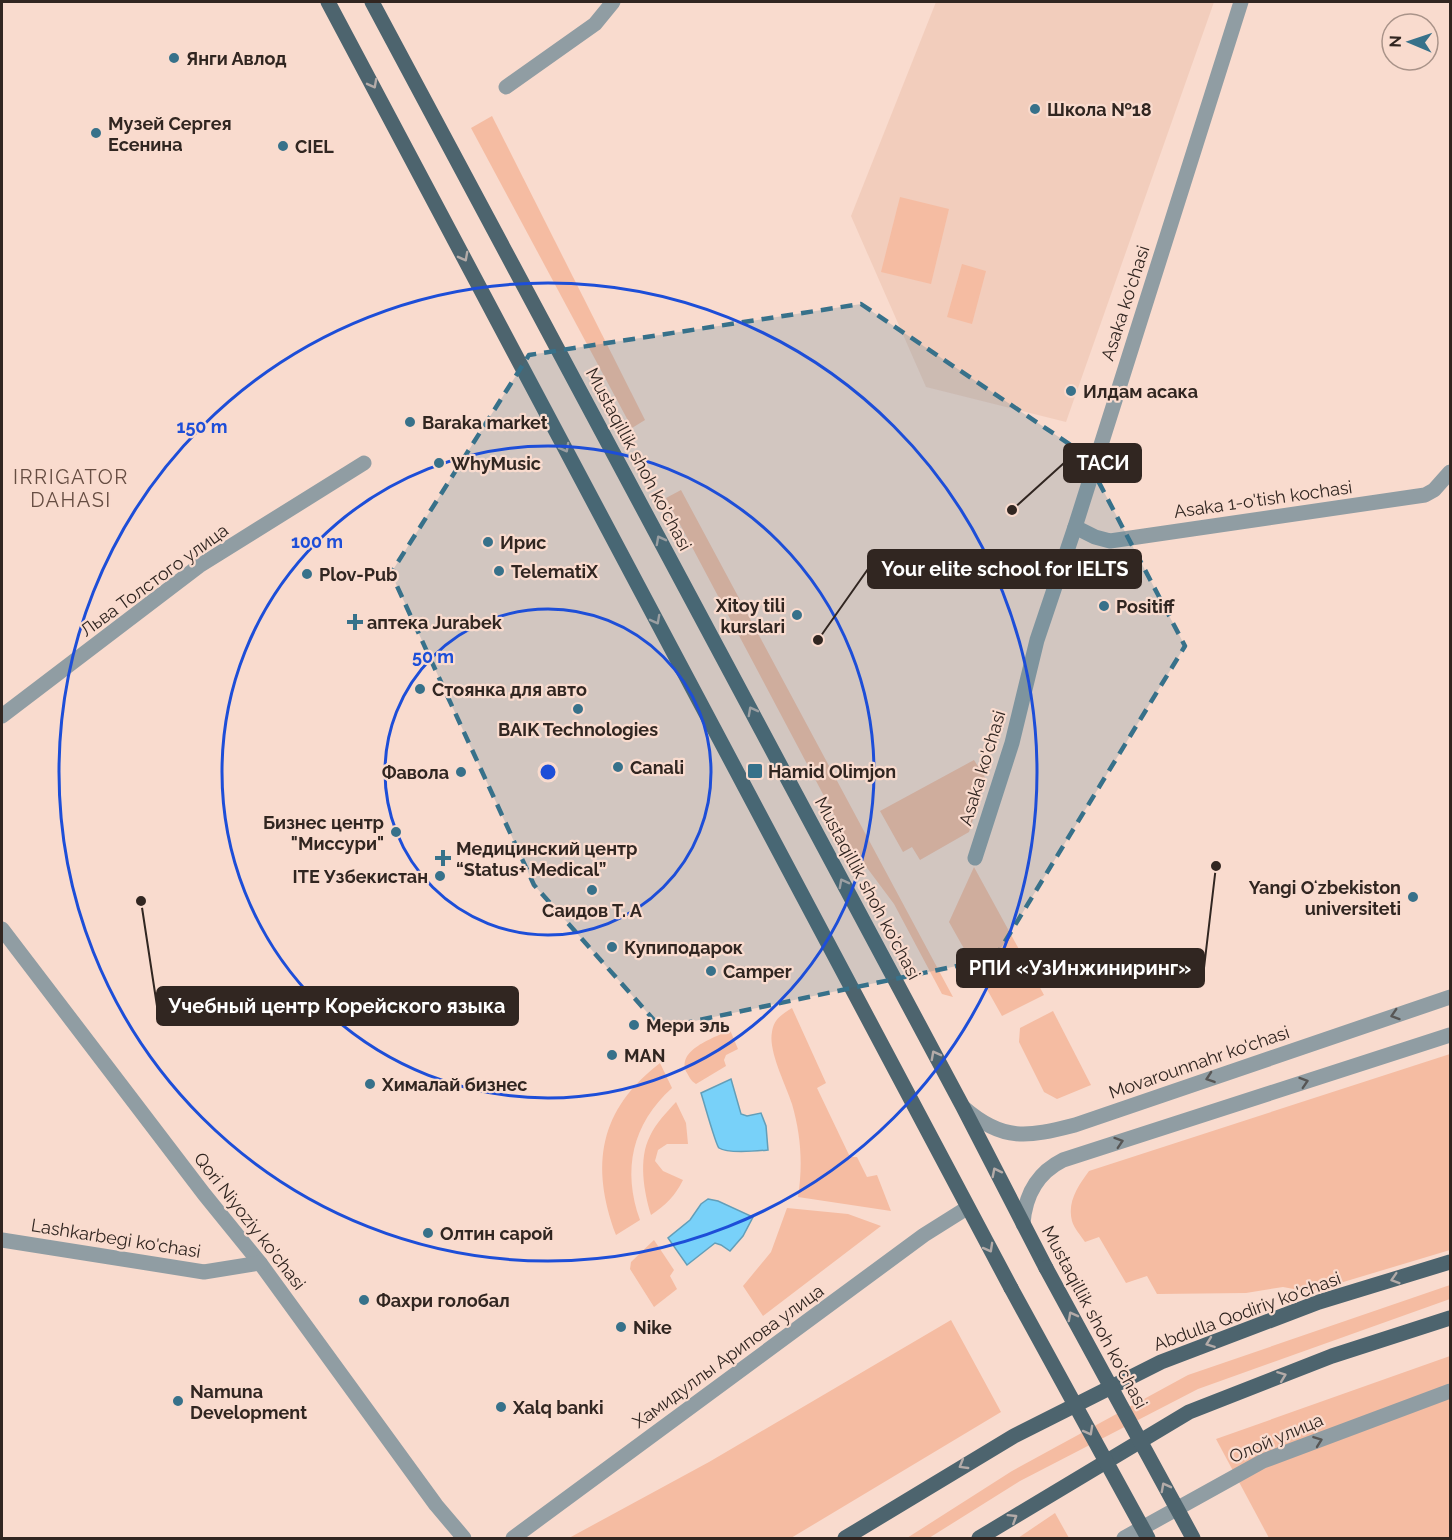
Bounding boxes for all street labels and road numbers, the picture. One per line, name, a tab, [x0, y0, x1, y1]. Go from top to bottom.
street label: Asaka ko'chasi	[1097, 243, 1153, 363]
street label: Mustaqillik shoh ko'chasi	[582, 364, 696, 554]
street label: Asaka 1-o'tish kochasi	[1173, 476, 1353, 522]
street label: Льва Толстого улица	[76, 519, 232, 641]
street label: Asaka ko'chasi	[954, 708, 1010, 828]
street label: Mustaqillik shoh ko'chasi	[811, 793, 925, 983]
street label: Movarounnahr ko'chasi	[1106, 1021, 1292, 1103]
street label: Qori Niyoziy ko'chasi	[190, 1148, 310, 1294]
street label: Lashkarbegi ko'chasi	[30, 1214, 202, 1262]
street label: Mustaqillik shoh ko'chasi	[1038, 1222, 1152, 1412]
street label: Abdulla Qodiriy ko'chasi	[1150, 1267, 1344, 1355]
street label: Хамидуллы Арипова улица	[629, 1280, 827, 1432]
street label: Олой улица	[1226, 1409, 1326, 1467]

